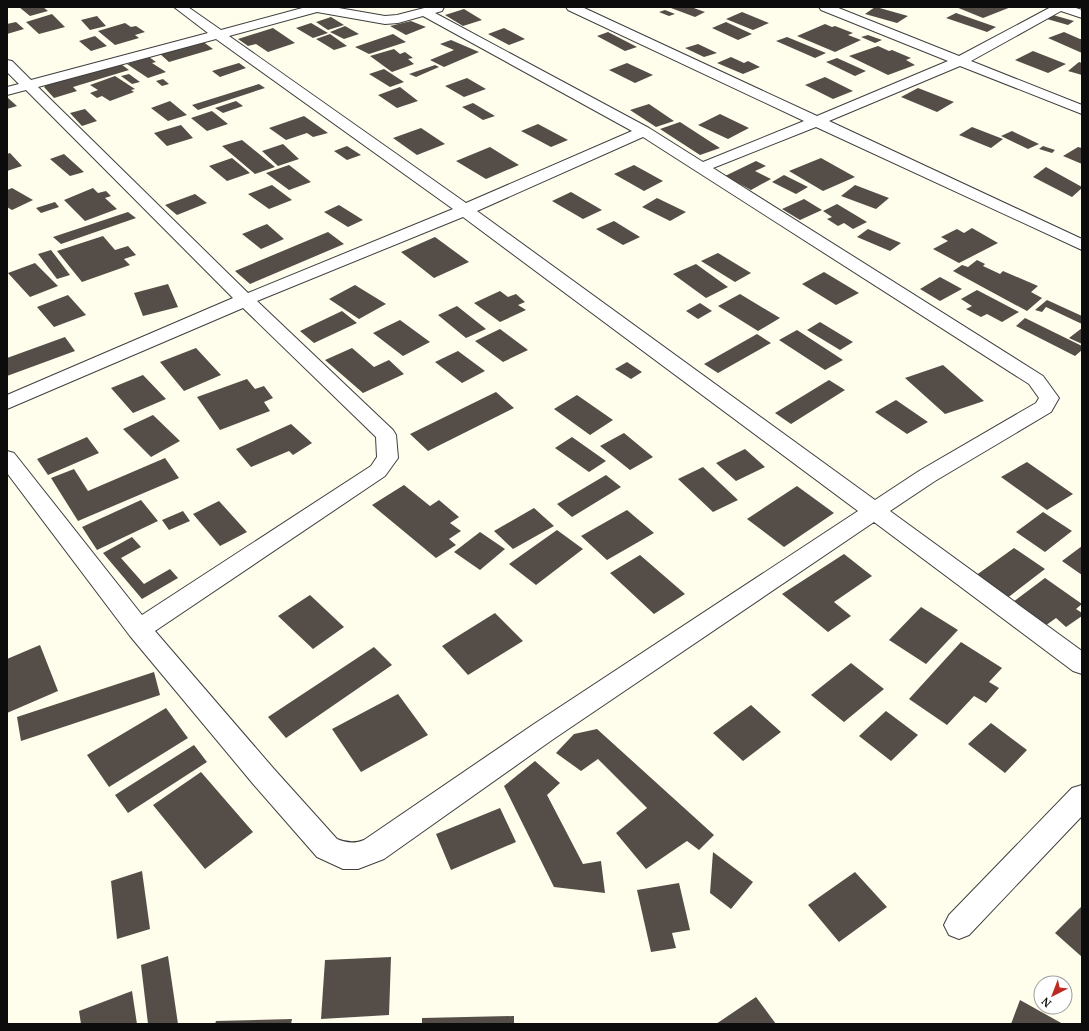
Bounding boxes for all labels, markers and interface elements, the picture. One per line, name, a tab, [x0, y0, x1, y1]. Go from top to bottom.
north arrow	[1033, 975, 1073, 1015]
text: N	[1038, 994, 1054, 1010]

